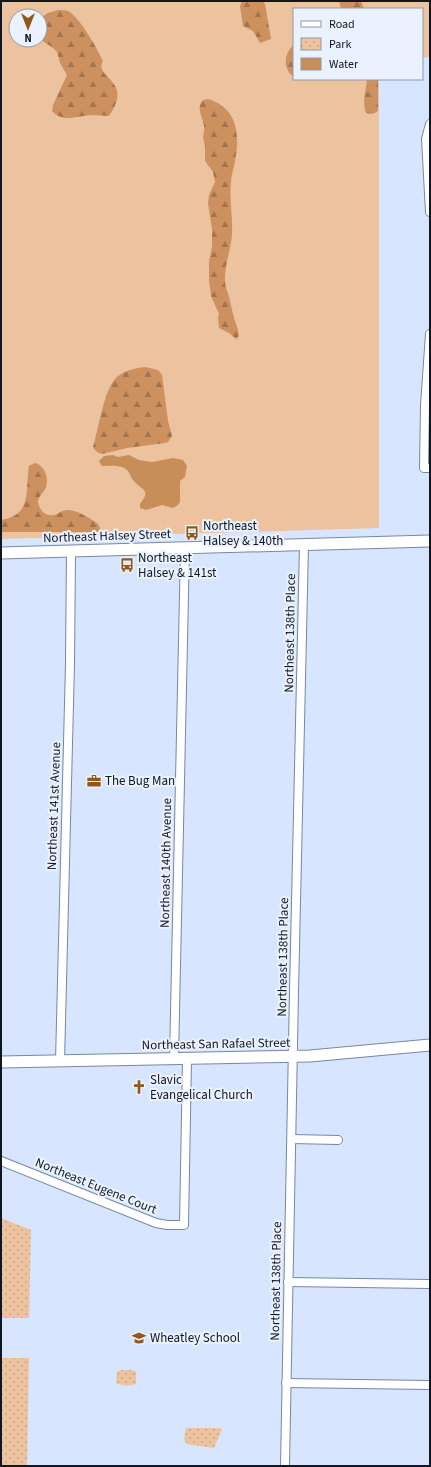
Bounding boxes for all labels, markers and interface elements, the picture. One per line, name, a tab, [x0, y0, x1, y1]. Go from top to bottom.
north arrow	[8, 8, 48, 48]
legend	[293, 8, 423, 80]
text: Road	[329, 16, 355, 33]
text: N	[24, 30, 32, 45]
text: Park	[329, 36, 351, 53]
text: Water	[329, 56, 359, 73]
place label: Northeast Halsey & 140th	[203, 517, 283, 550]
street label: Northeast Halsey Street	[43, 525, 172, 547]
bus stop icon: Northeast Halsey & 140th	[184, 525, 200, 541]
place label: Northeast Halsey & 141st	[138, 549, 217, 582]
bus stop icon: Northeast Halsey & 141st	[119, 557, 135, 573]
street label: Northeast 138th Place	[280, 573, 300, 693]
street label: Northeast 141st Avenue	[43, 742, 65, 870]
place label: The Bug Man	[105, 772, 175, 790]
office icon: The Bug Man	[86, 773, 102, 789]
street label: Northeast 140th Avenue	[156, 798, 176, 928]
street label: Northeast 138th Place	[273, 897, 293, 1017]
street label: Northeast San Rafael Street	[142, 1034, 291, 1054]
place label: Slavic Evangelical Church	[150, 1071, 253, 1104]
church icon: Slavic Evangelical Church	[131, 1079, 147, 1095]
street label: Northeast Eugene Court	[32, 1153, 160, 1219]
street label: Northeast 138th Place	[266, 1221, 286, 1341]
place label: Wheatley School	[150, 1329, 240, 1347]
school or university icon: Wheatley School	[131, 1330, 147, 1346]

